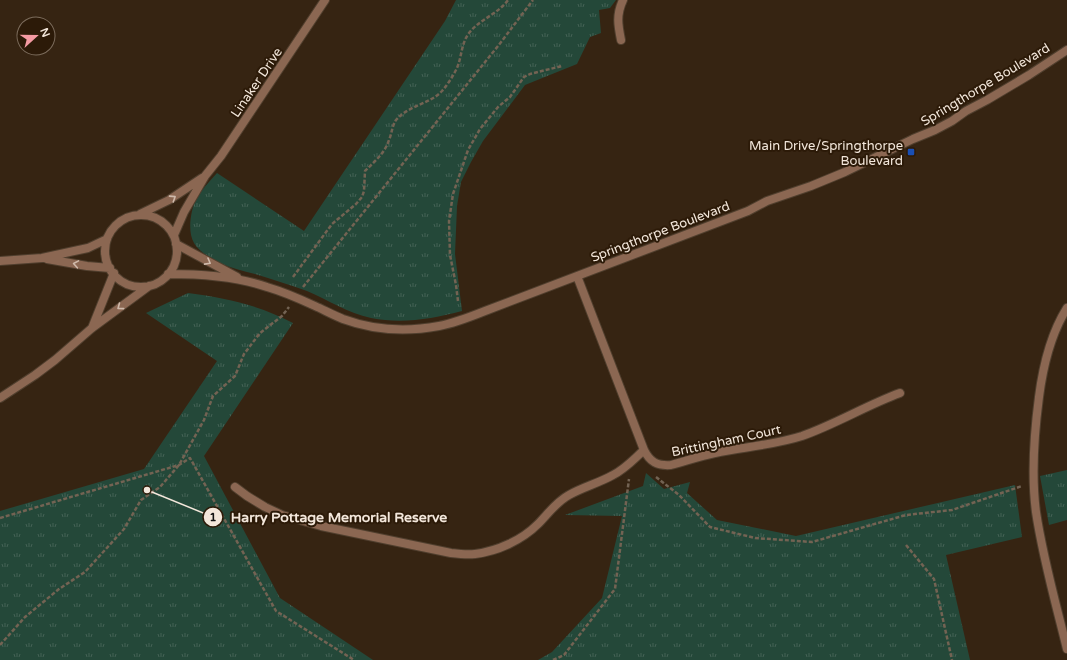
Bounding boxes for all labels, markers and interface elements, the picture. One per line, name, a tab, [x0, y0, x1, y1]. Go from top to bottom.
north arrow	[16, 16, 56, 56]
text: N	[37, 26, 53, 39]
street label: Springthorpe Boulevard	[918, 40, 1053, 130]
street label: Linaker Drive	[228, 45, 286, 120]
place label: Main Drive/Springthorpe Boulevard	[749, 138, 903, 169]
marker: Main Drive/Springthorpe Boulevard	[906, 147, 916, 157]
one-way arrow	[169, 195, 176, 202]
street label: Springthorpe Boulevard	[589, 198, 732, 266]
one-way arrow	[204, 257, 212, 264]
one-way arrow	[73, 260, 79, 269]
one-way arrow	[118, 302, 125, 309]
street label: Brittingham Court	[670, 422, 782, 460]
callout: Harry Pottage Memorial Reserve	[203, 504, 455, 530]
text: Harry Pottage Memorial Reserve	[231, 509, 447, 526]
text: 1	[209, 510, 217, 524]

